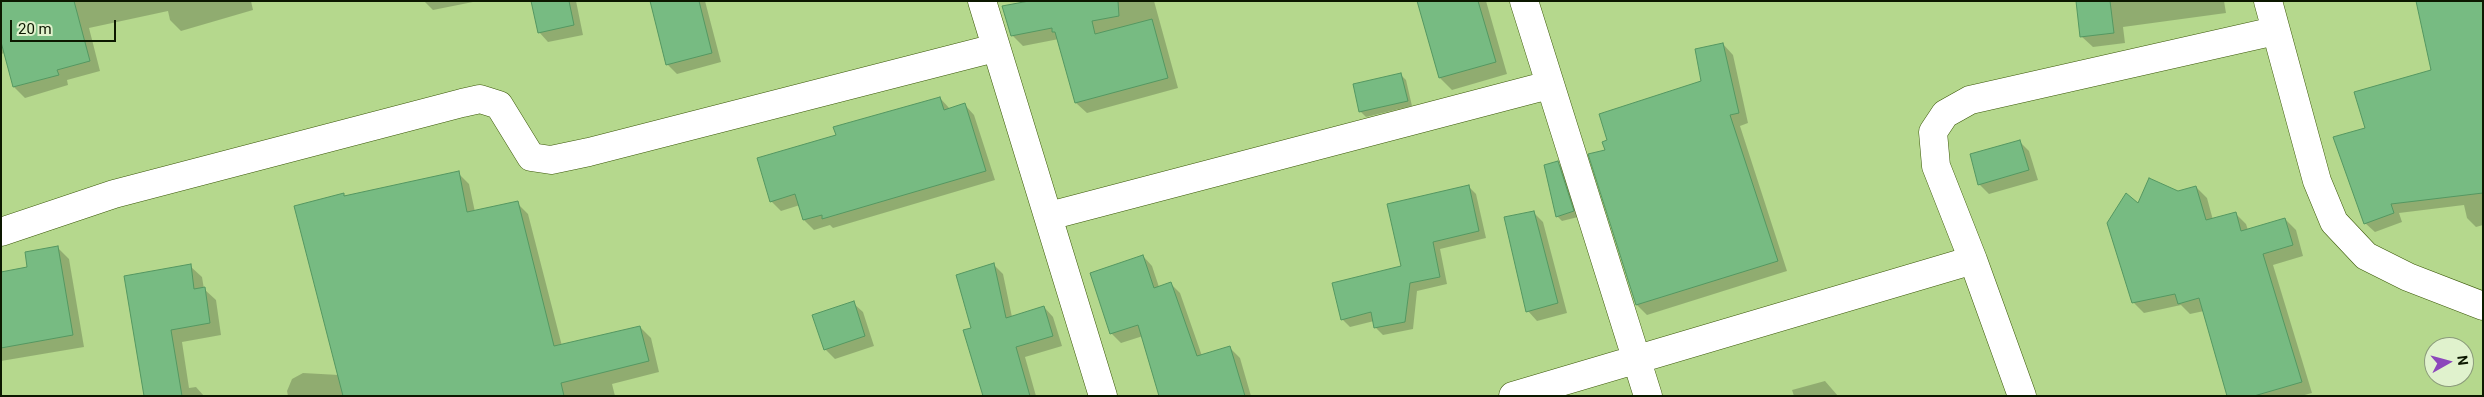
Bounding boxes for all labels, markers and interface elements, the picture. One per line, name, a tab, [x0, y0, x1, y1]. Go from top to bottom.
scale bar	[12, 10, 119, 42]
text: 20 m	[18, 20, 52, 38]
north arrow	[2424, 337, 2474, 387]
text: N	[2454, 354, 2471, 366]

